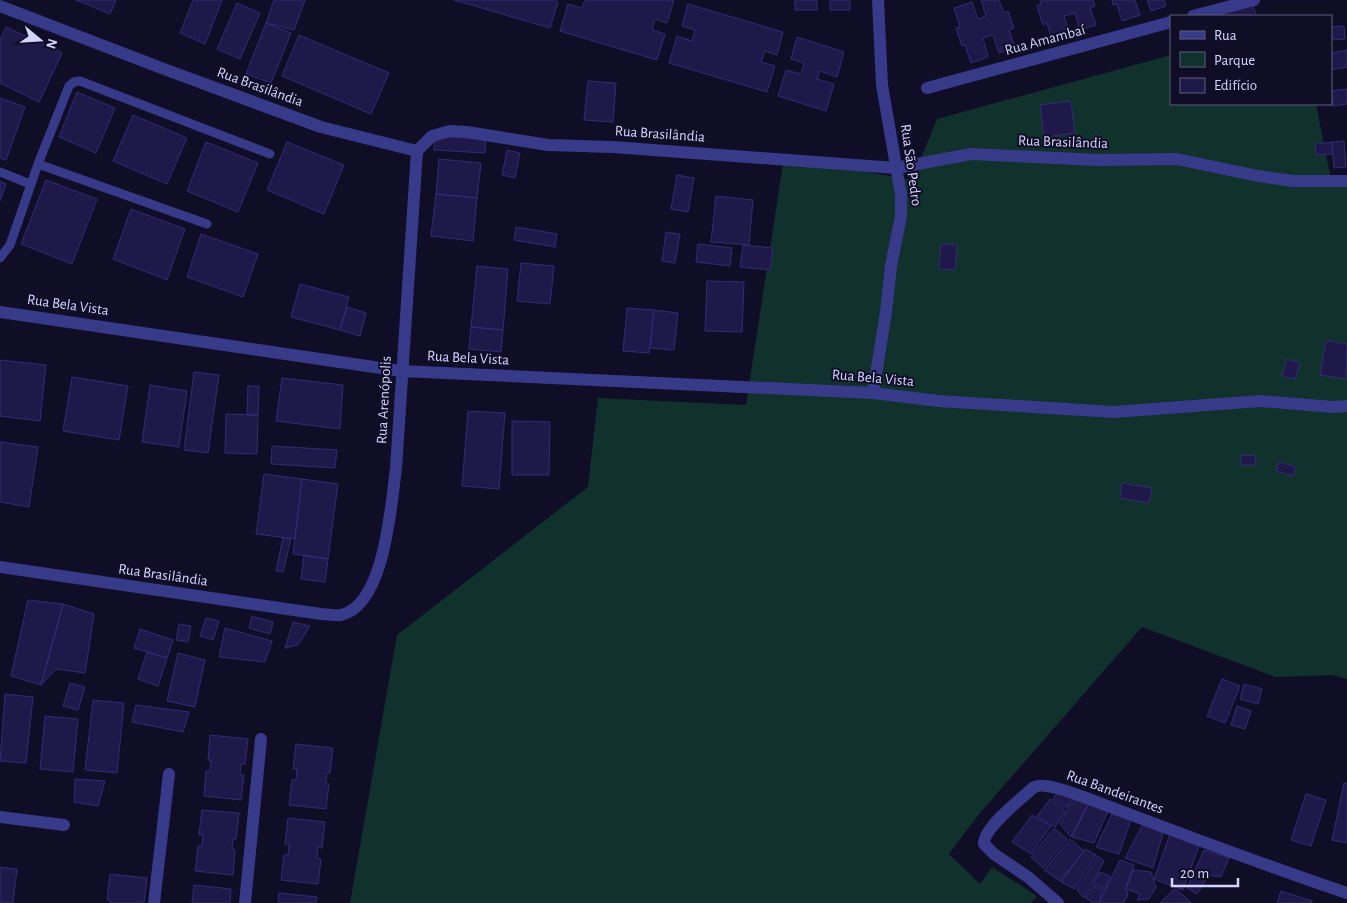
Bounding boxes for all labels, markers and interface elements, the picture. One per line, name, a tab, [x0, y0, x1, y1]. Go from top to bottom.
north arrow	[15, 15, 65, 65]
legend	[1170, 15, 1332, 105]
street label: Rua Amambaí	[1003, 22, 1087, 58]
text: Rua	[1214, 28, 1237, 43]
text: N	[43, 37, 60, 51]
text: Parque	[1214, 53, 1255, 68]
street label: Rua Brasilândia	[215, 64, 305, 110]
text: Edifício	[1214, 78, 1257, 93]
street label: Rua Brasilândia	[614, 123, 706, 145]
street label: Rua São Pedro	[898, 123, 924, 207]
street label: Rua Brasilândia	[1018, 133, 1108, 151]
street label: Rua Bela Vista	[26, 292, 110, 318]
street label: Rua Bela Vista	[426, 348, 510, 368]
street label: Rua Arenópolis	[374, 355, 394, 445]
street label: Rua Bela Vista	[831, 367, 915, 389]
street label: Rua Brasilândia	[117, 561, 209, 589]
street label: Rua Bandeirantes	[1064, 767, 1166, 817]
scale bar	[1172, 856, 1238, 888]
text: 20 m	[1180, 866, 1209, 881]

